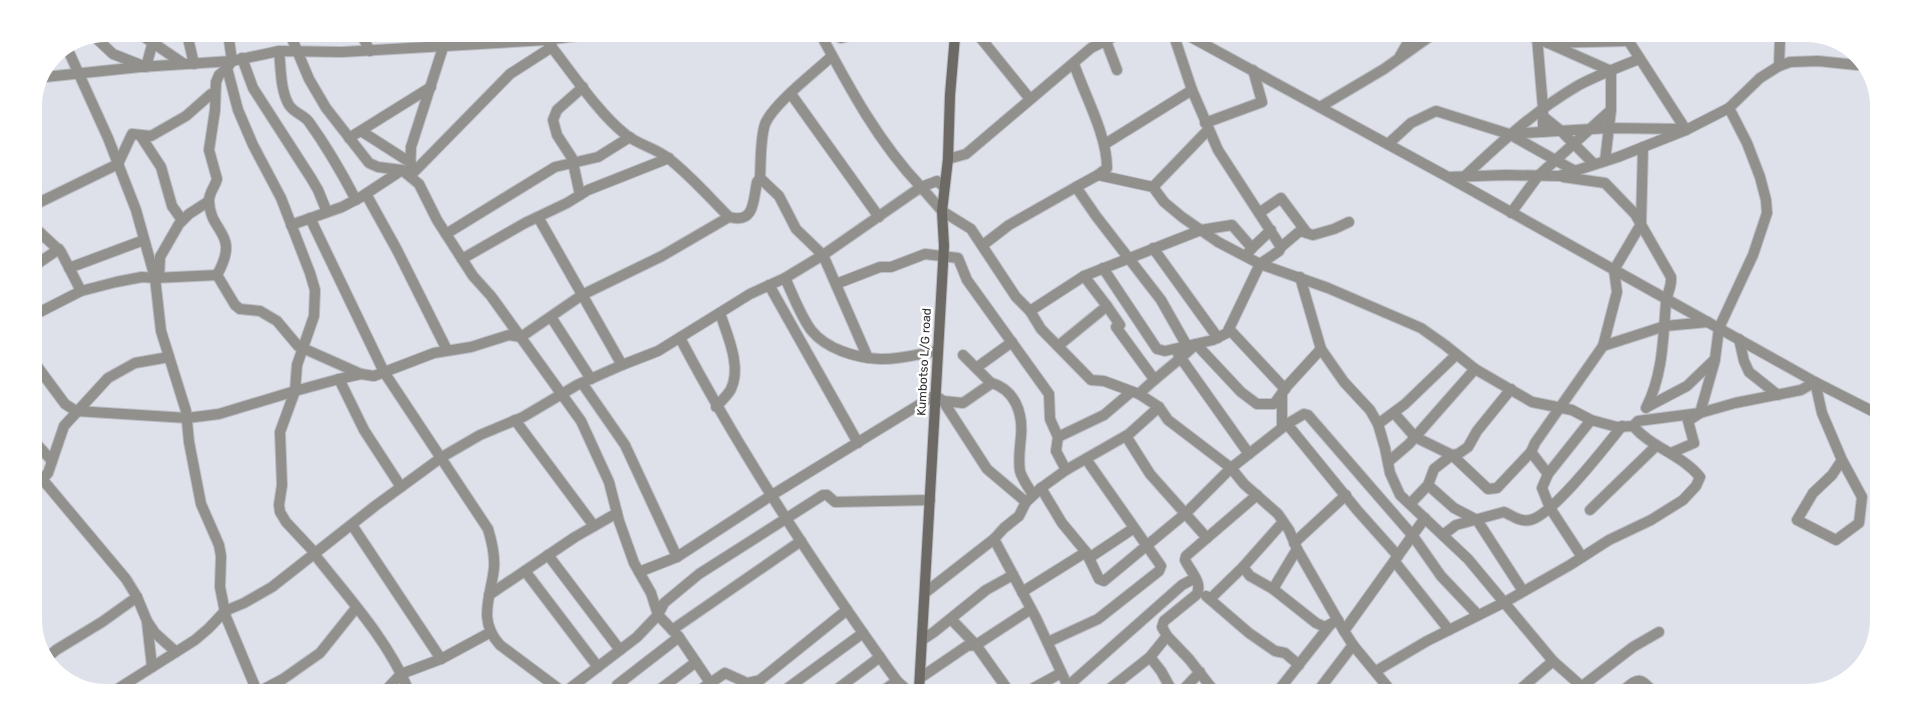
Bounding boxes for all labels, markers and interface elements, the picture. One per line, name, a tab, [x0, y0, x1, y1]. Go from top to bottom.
street label: Kumbotso L/G road	[914, 308, 934, 416]

